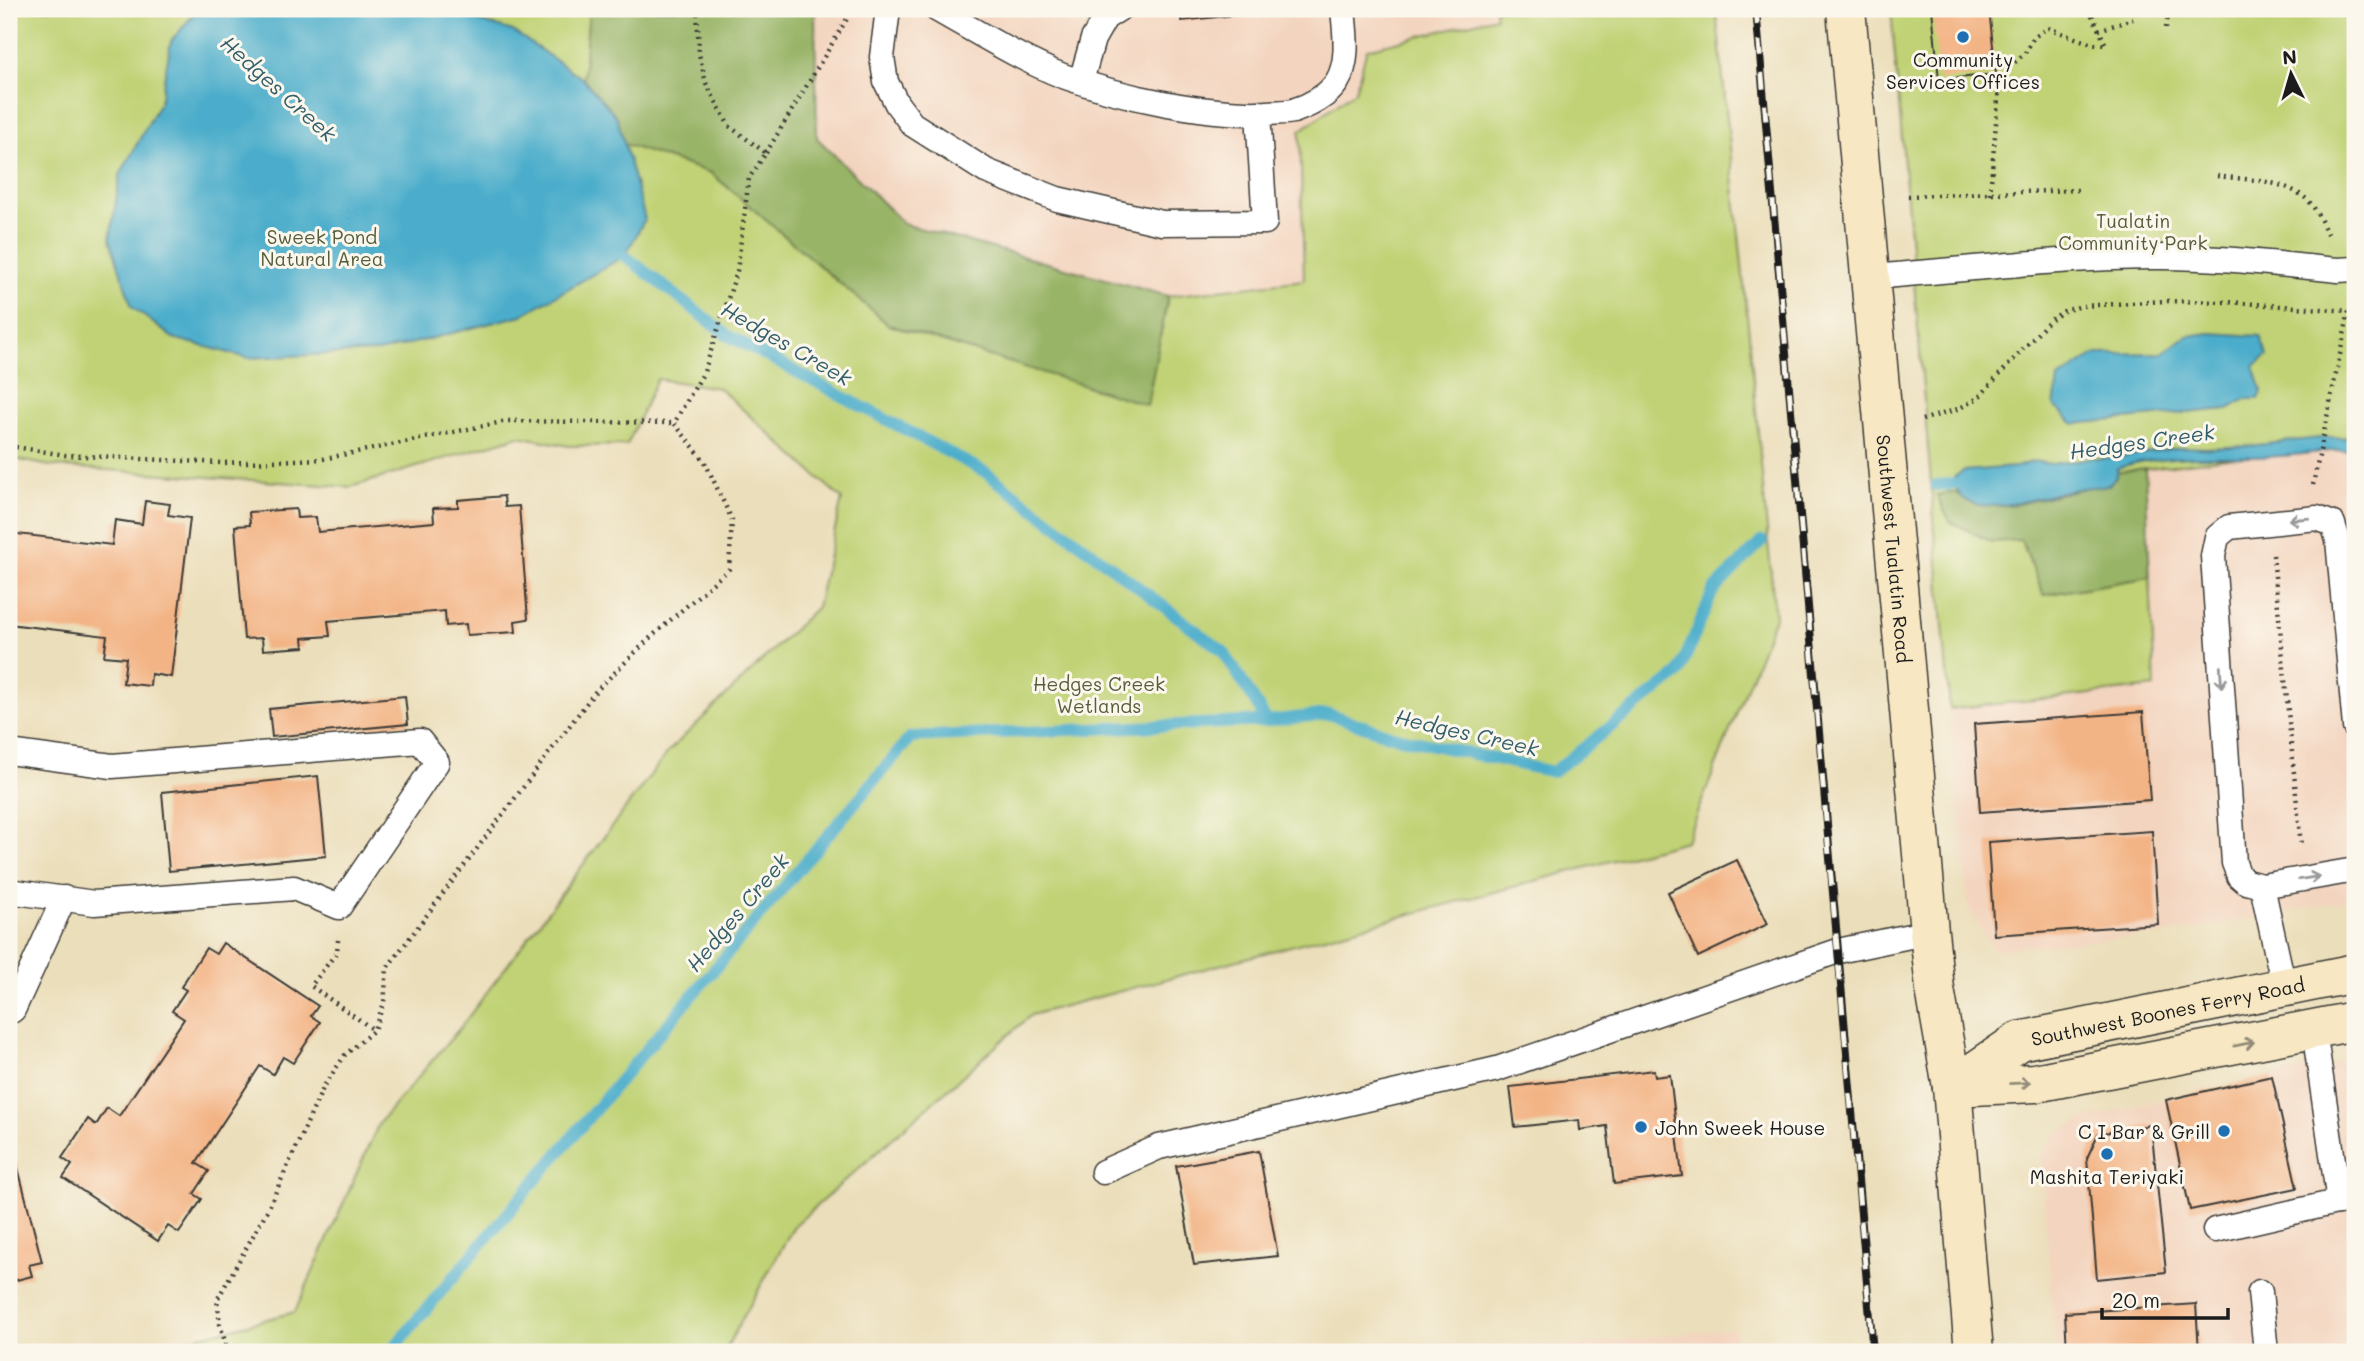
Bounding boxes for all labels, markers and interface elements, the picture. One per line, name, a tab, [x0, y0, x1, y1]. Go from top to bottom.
water label: Hedges Creek	[216, 29, 343, 147]
marker: Community Services Offices	[1955, 29, 1971, 45]
north arrow	[2256, 38, 2326, 108]
text: N	[2281, 43, 2298, 70]
place label: Community Services Offices	[1886, 47, 2040, 94]
park label: Tualatin Community Park	[2058, 208, 2208, 255]
park label: Sweek Pond Natural Area	[260, 224, 384, 271]
water label: Hedges Creek	[717, 295, 858, 392]
water label: Hedges Creek	[2068, 417, 2217, 465]
street label: Southwest Tualatin Road	[1872, 433, 1917, 664]
one-way arrow	[2289, 513, 2311, 526]
one-way arrow	[2215, 666, 2228, 689]
park label: Hedges Creek Wetlands	[1033, 671, 1165, 718]
water label: Hedges Creek	[1393, 702, 1542, 762]
water label: Hedges Creek	[680, 847, 795, 977]
one-way arrow	[2297, 871, 2320, 884]
street label: Southwest Boones Ferry Road	[2029, 971, 2307, 1051]
one-way arrow	[2232, 1036, 2255, 1050]
one-way arrow	[2008, 1077, 2031, 1090]
place label: John Sweek House	[1655, 1115, 1825, 1140]
marker: John Sweek House	[1633, 1119, 1649, 1135]
place label: C I Bar & Grill	[2078, 1119, 2210, 1144]
marker: C I Bar & Grill	[2216, 1123, 2232, 1139]
marker: Mashita Teriyaki	[2099, 1146, 2115, 1162]
place label: Mashita Teriyaki	[2030, 1164, 2184, 1189]
scale bar	[2102, 1277, 2228, 1321]
text: 20 m	[2112, 1286, 2160, 1313]

